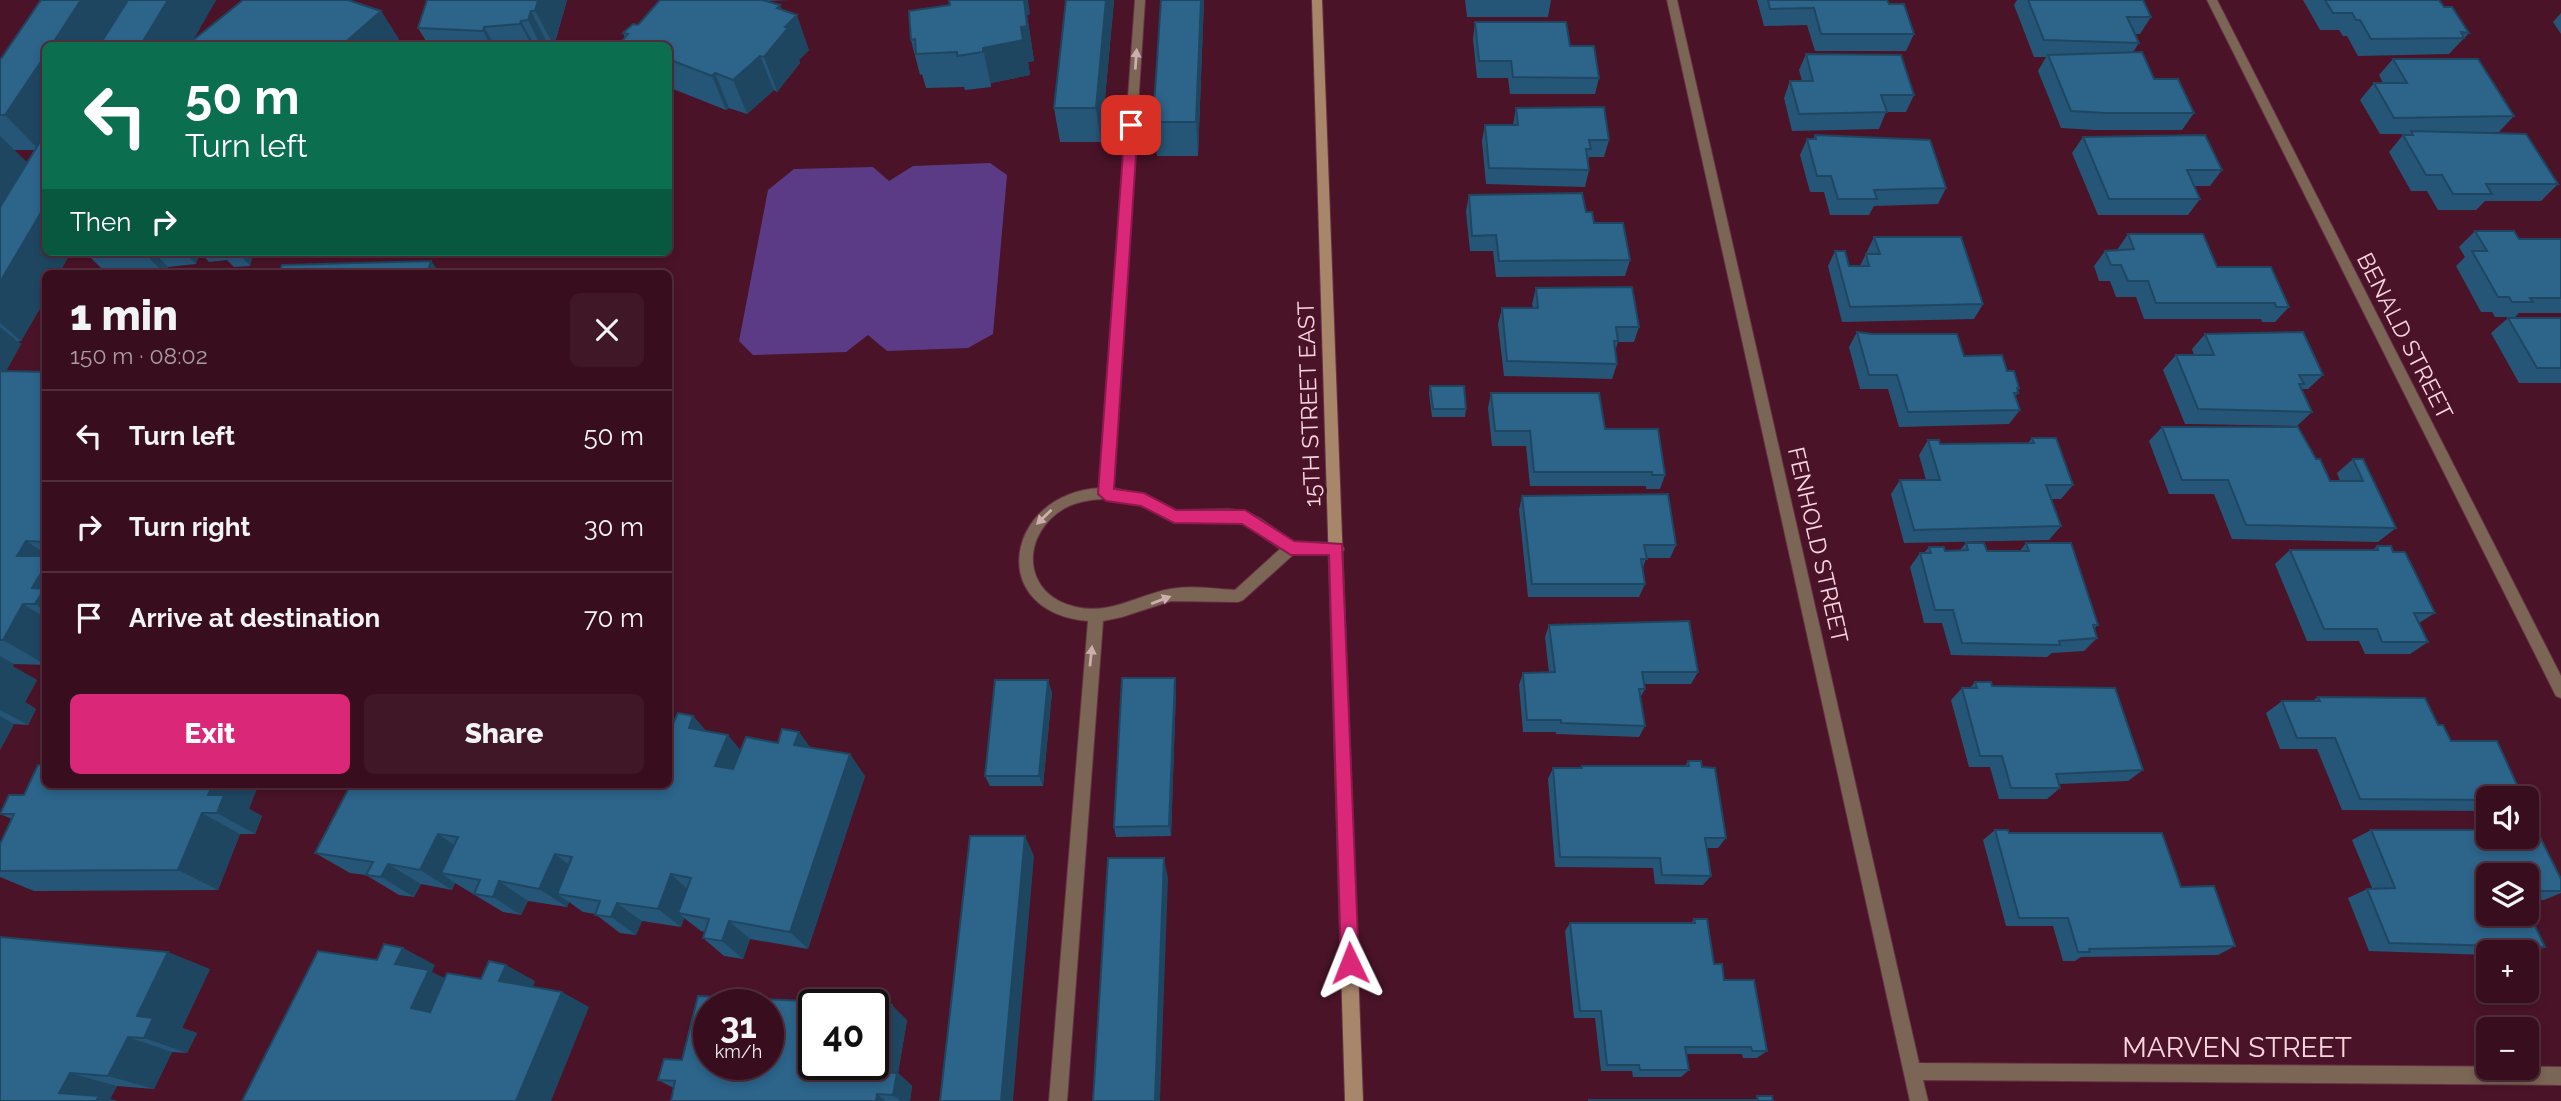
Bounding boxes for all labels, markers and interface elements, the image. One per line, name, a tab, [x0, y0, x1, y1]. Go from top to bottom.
one-way arrow	[1131, 47, 1142, 69]
text: 50 m	[185, 68, 300, 125]
icon: left	[70, 70, 161, 161]
pin	[1101, 95, 1161, 155]
icon: arrive	[1112, 106, 1150, 144]
text: Turn left	[185, 127, 307, 164]
icon: right	[145, 203, 183, 241]
text: Then	[70, 207, 131, 237]
street label: BENALD STREET	[2352, 248, 2459, 424]
text: 1 min	[70, 291, 178, 340]
button: close	[570, 293, 644, 367]
street label: 15TH STREET EAST	[1291, 301, 1326, 507]
text: 150 m · 08:02	[70, 342, 208, 369]
icon: left	[70, 417, 108, 455]
text: Turn left	[129, 421, 235, 451]
text: 50 m	[583, 421, 644, 451]
street label: FENHOLD STREET	[1783, 444, 1854, 646]
icon: right	[70, 508, 108, 546]
one-way arrow	[1036, 508, 1053, 524]
text: Turn right	[129, 512, 250, 542]
text: 30 m	[584, 512, 644, 542]
one-way arrow	[1151, 594, 1172, 605]
icon: arrive	[70, 599, 108, 637]
text: Arrive at destination	[129, 603, 380, 633]
text: 70 m	[584, 603, 644, 633]
one-way arrow	[1086, 645, 1097, 667]
button: Exit	[70, 694, 350, 774]
button: Share	[364, 694, 644, 774]
map controls	[2476, 786, 2539, 1080]
button: sound	[2476, 786, 2539, 849]
button: layers	[2476, 863, 2539, 926]
position arrow	[1313, 926, 1387, 1000]
button: +	[2476, 940, 2539, 1003]
speed limit sign: 40	[798, 989, 889, 1080]
text: 31	[720, 1005, 757, 1046]
button: −	[2476, 1017, 2539, 1080]
street label: MARVEN STREET	[2122, 1031, 2352, 1064]
text: km/h	[715, 1041, 762, 1062]

